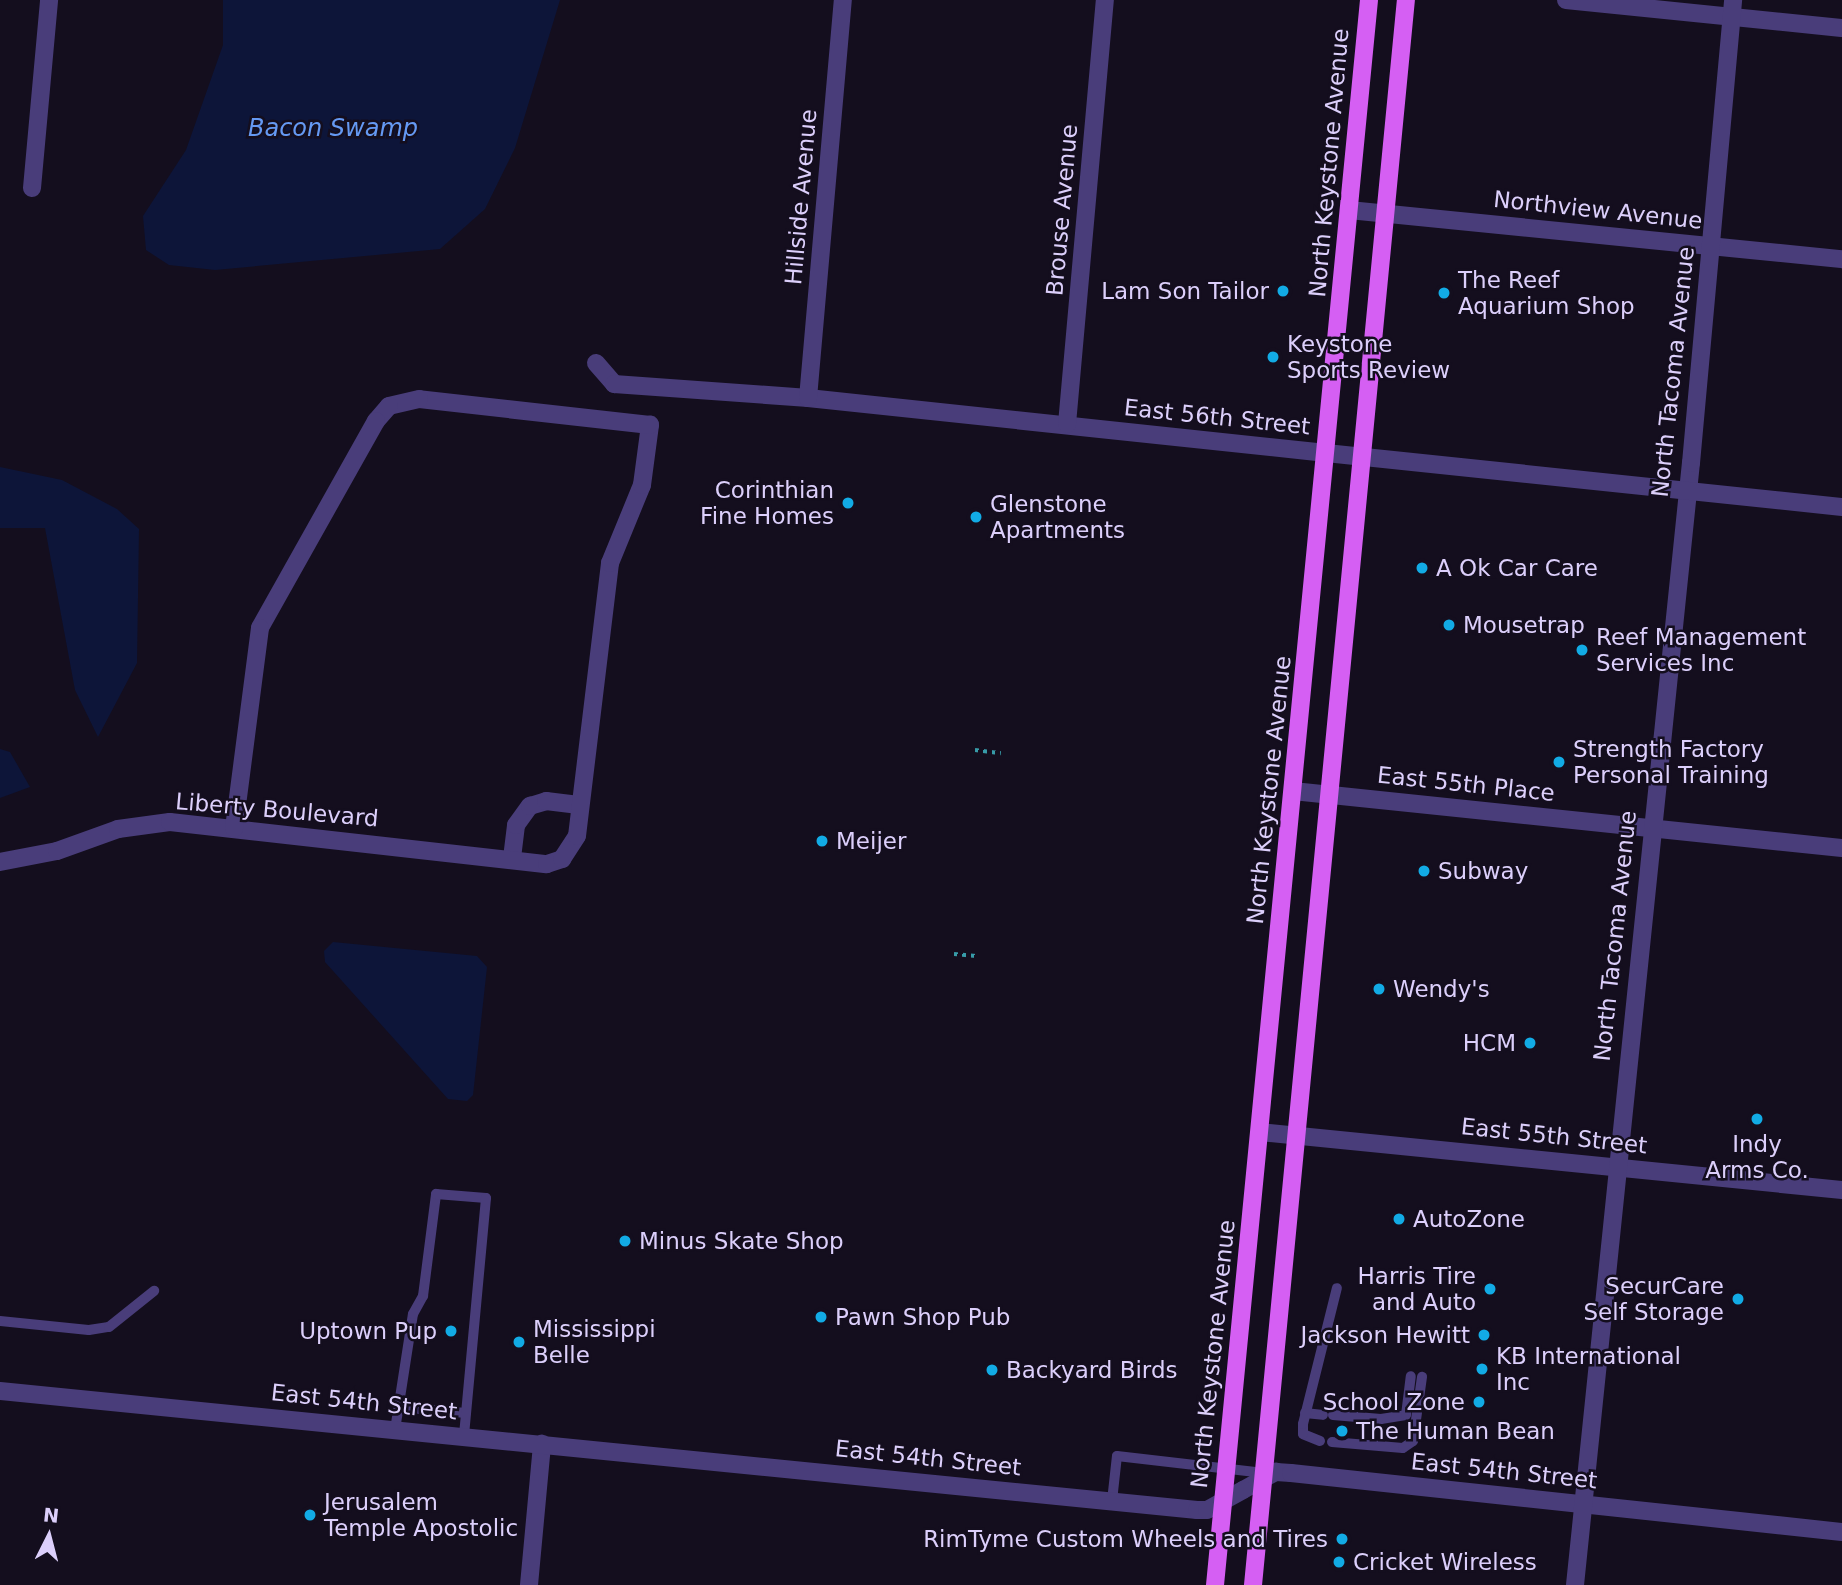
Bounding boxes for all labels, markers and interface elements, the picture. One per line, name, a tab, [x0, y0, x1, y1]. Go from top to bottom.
street label: North Keystone Avenue	[1303, 27, 1355, 299]
street label: Hillside Avenue	[780, 108, 822, 286]
water label: Bacon Swamp	[248, 115, 418, 143]
street label: Brouse Avenue	[1041, 123, 1083, 297]
street label: Northview Avenue	[1492, 185, 1704, 235]
street label: North Tacoma Avenue	[1646, 245, 1700, 499]
place label: The Reef Aquarium Shop	[1458, 266, 1635, 320]
place label: Lam Son Tailor	[1101, 277, 1269, 305]
marker: Lam Son Tailor	[1275, 283, 1291, 299]
marker: The Reef Aquarium Shop	[1436, 285, 1452, 301]
place label: Keystone Sports Review	[1287, 330, 1450, 384]
marker: Keystone Sports Review	[1265, 349, 1281, 365]
street label: East 56th Street	[1123, 394, 1311, 440]
place label: Corinthian Fine Homes	[700, 476, 834, 530]
place label: Glenstone Apartments	[990, 490, 1125, 544]
marker: Corinthian Fine Homes	[840, 495, 856, 511]
marker: Glenstone Apartments	[968, 509, 984, 525]
place label: A Ok Car Care	[1436, 554, 1598, 582]
marker: A Ok Car Care	[1414, 560, 1430, 576]
place label: Mousetrap	[1463, 611, 1585, 639]
marker: Mousetrap	[1441, 617, 1457, 633]
place label: Reef Management Services Inc	[1596, 623, 1806, 677]
marker: Reef Management Services Inc	[1574, 642, 1590, 658]
street label: North Keystone Avenue	[1241, 654, 1297, 926]
place label: Strength Factory Personal Training	[1573, 735, 1769, 789]
marker: Strength Factory Personal Training	[1551, 754, 1567, 770]
street label: East 55th Place	[1376, 761, 1556, 807]
street label: Liberty Boulevard	[174, 787, 380, 833]
street label: North Tacoma Avenue	[1588, 809, 1642, 1063]
place label: Meijer	[836, 827, 906, 855]
marker: Meijer	[814, 833, 830, 849]
place label: Subway	[1438, 857, 1528, 885]
marker: Subway	[1416, 863, 1432, 879]
place label: Wendy's	[1393, 975, 1490, 1003]
marker: Wendy's	[1371, 981, 1387, 997]
place label: HCM	[1463, 1029, 1516, 1057]
marker: HCM	[1522, 1035, 1538, 1051]
marker: Indy Arms Co.	[1749, 1111, 1765, 1127]
street label: East 55th Street	[1460, 1113, 1648, 1159]
place label: Indy Arms Co.	[1705, 1130, 1809, 1184]
place label: AutoZone	[1413, 1205, 1525, 1233]
marker: AutoZone	[1391, 1211, 1407, 1227]
street label: North Keystone Avenue	[1185, 1218, 1241, 1490]
place label: Minus Skate Shop	[639, 1227, 844, 1255]
marker: Minus Skate Shop	[617, 1233, 633, 1249]
place label: Harris Tire and Auto	[1358, 1262, 1476, 1316]
place label: SecurCare Self Storage	[1583, 1272, 1724, 1326]
marker: Harris Tire and Auto	[1482, 1281, 1498, 1297]
marker: SecurCare Self Storage	[1730, 1291, 1746, 1307]
place label: Pawn Shop Pub	[835, 1303, 1010, 1331]
marker: Pawn Shop Pub	[813, 1309, 829, 1325]
place label: Mississippi Belle	[533, 1315, 656, 1369]
place label: Uptown Pup	[299, 1317, 437, 1345]
place label: Jackson Hewitt	[1301, 1321, 1470, 1349]
marker: Uptown Pup	[443, 1323, 459, 1339]
marker: Jackson Hewitt	[1476, 1327, 1492, 1343]
marker: Mississippi Belle	[511, 1334, 527, 1350]
place label: KB International Inc	[1496, 1342, 1681, 1396]
place label: Backyard Birds	[1006, 1356, 1177, 1384]
marker: KB International Inc	[1474, 1361, 1490, 1377]
marker: Backyard Birds	[984, 1362, 1000, 1378]
street label: East 54th Street	[270, 1379, 458, 1425]
place label: School Zone	[1323, 1388, 1465, 1416]
marker: School Zone	[1471, 1394, 1487, 1410]
place label: The Human Bean	[1356, 1417, 1555, 1445]
marker: The Human Bean	[1334, 1423, 1350, 1439]
street label: East 54th Street	[834, 1435, 1022, 1481]
street label: East 54th Street	[1410, 1448, 1598, 1494]
place label: Jerusalem Temple Apostolic	[324, 1488, 518, 1542]
north arrow	[14, 1501, 84, 1571]
text: N	[42, 1503, 60, 1527]
marker: Jerusalem Temple Apostolic	[302, 1507, 318, 1523]
place label: RimTyme Custom Wheels and Tires	[923, 1525, 1328, 1553]
marker: RimTyme Custom Wheels and Tires	[1334, 1531, 1350, 1547]
place label: Cricket Wireless	[1353, 1548, 1537, 1576]
marker: Cricket Wireless	[1331, 1554, 1347, 1570]

